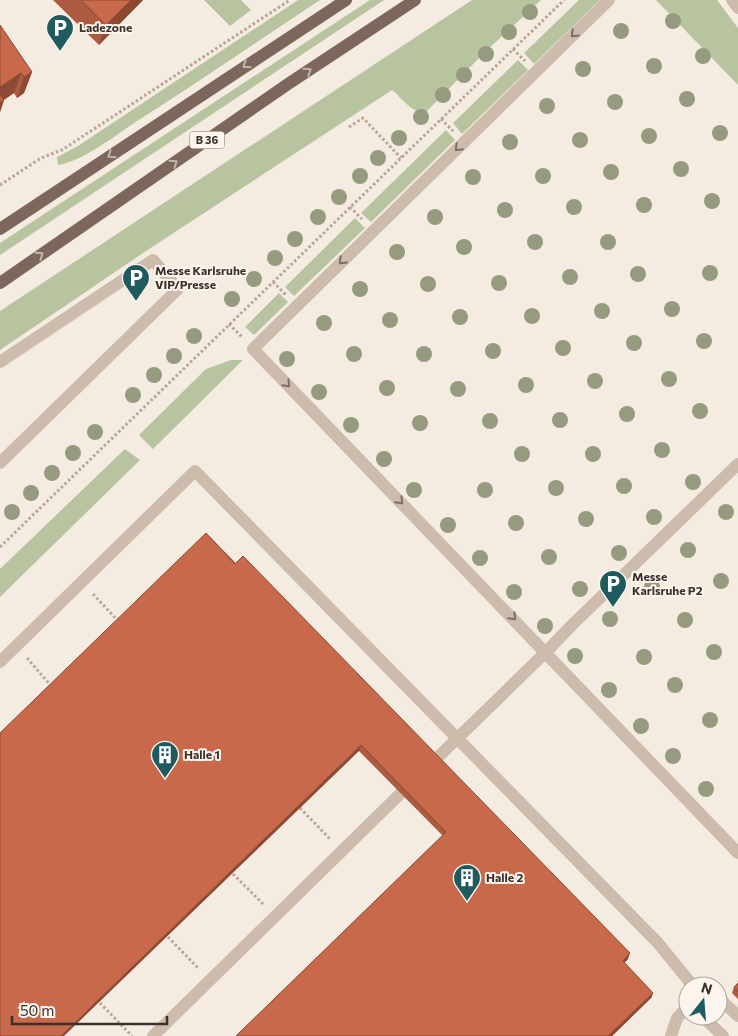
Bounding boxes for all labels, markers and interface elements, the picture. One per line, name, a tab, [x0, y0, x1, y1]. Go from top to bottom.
parking icon: Ladezone	[45, 13, 75, 52]
place label: Ladezone	[79, 20, 132, 34]
one-way arrow	[571, 28, 580, 37]
one-way arrow	[242, 59, 252, 68]
one-way arrow	[302, 68, 312, 77]
road number: B 36	[190, 132, 224, 148]
one-way arrow	[455, 142, 464, 151]
one-way arrow	[107, 149, 117, 158]
one-way arrow	[168, 160, 178, 169]
one-way arrow	[34, 252, 44, 261]
one-way arrow	[339, 255, 348, 264]
parking icon: Messe Karlsruhe VIP/Presse	[121, 263, 151, 302]
place label: Messe Karlsruhe VIP/Presse	[155, 263, 246, 291]
one-way arrow	[281, 378, 290, 387]
one-way arrow	[394, 495, 403, 504]
parking icon: Messe Karlsruhe P2	[598, 569, 628, 608]
place label: Messe Karlsruhe P2	[632, 569, 703, 597]
one-way arrow	[507, 612, 516, 621]
building icon: Halle 1	[150, 740, 180, 779]
place label: Halle 1	[184, 747, 220, 761]
building icon: Halle 2	[452, 863, 482, 902]
place label: Halle 2	[486, 870, 523, 884]
north arrow	[678, 976, 728, 1026]
text: N	[699, 978, 714, 998]
scale bar	[12, 994, 168, 1026]
text: 50 m	[20, 1001, 54, 1019]

